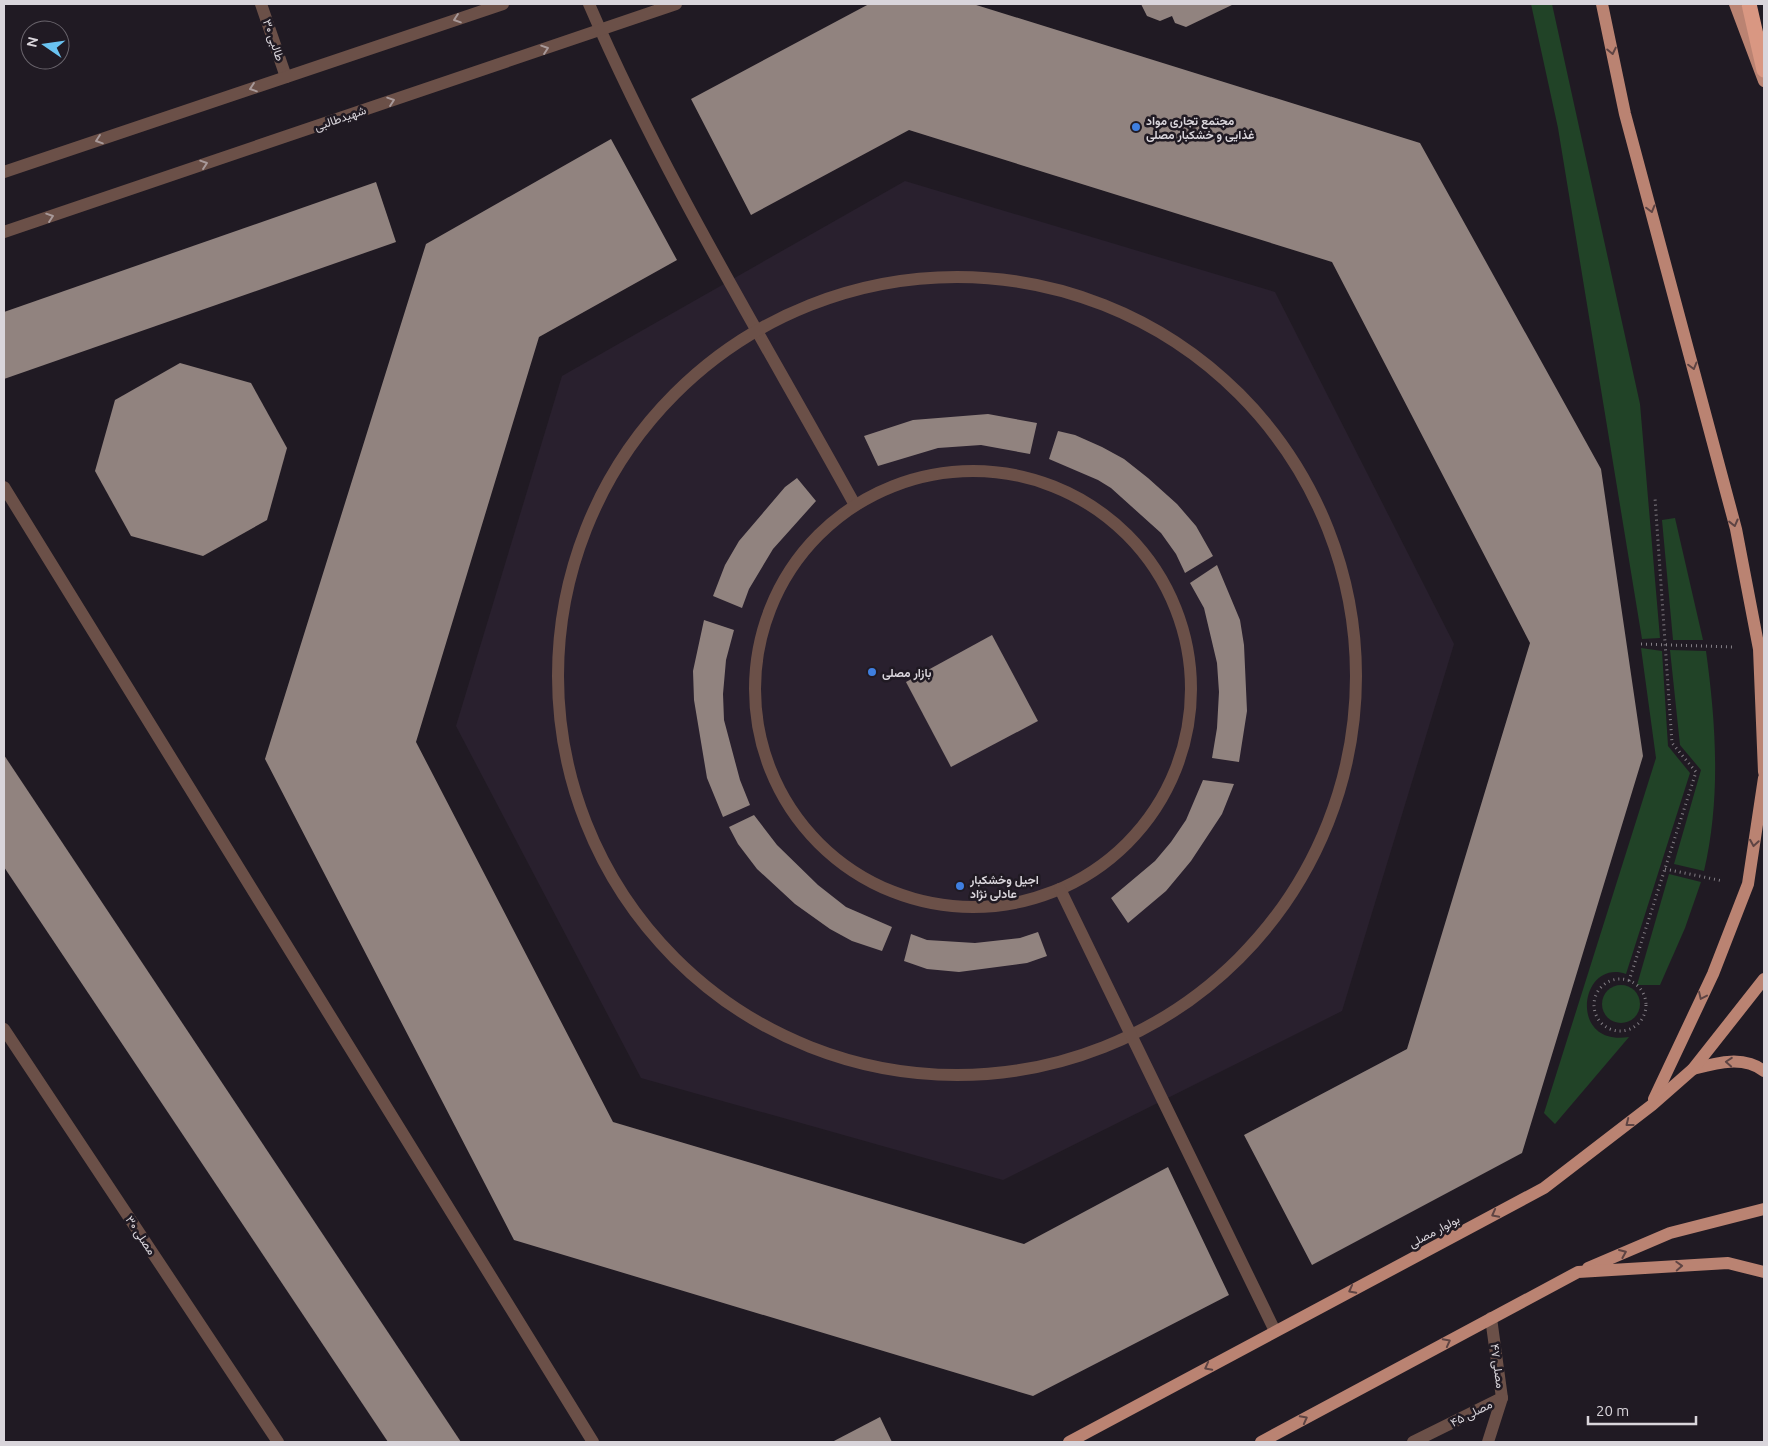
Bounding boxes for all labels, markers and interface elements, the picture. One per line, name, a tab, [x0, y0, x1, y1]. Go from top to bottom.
one-way arrow	[453, 14, 462, 24]
street label: طالبی ۳۰	[259, 17, 287, 63]
north arrow	[20, 20, 70, 70]
text: N	[23, 35, 41, 49]
one-way arrow	[540, 44, 548, 54]
one-way arrow	[1606, 47, 1617, 56]
one-way arrow	[249, 82, 258, 92]
one-way arrow	[386, 97, 394, 107]
street label: شهیدطالبی	[313, 103, 368, 135]
place label: مجتمع تجاری مواد غذایی و خشکبار مصلی	[1146, 114, 1254, 143]
marker: مجتمع تجاری مواد غذایی و خشکبار مصلی	[1130, 121, 1142, 133]
one-way arrow	[95, 134, 104, 144]
one-way arrow	[199, 160, 207, 170]
one-way arrow	[1645, 205, 1655, 213]
one-way arrow	[45, 213, 54, 223]
one-way arrow	[1687, 362, 1697, 370]
one-way arrow	[1729, 519, 1739, 527]
marker: بازار مصلى	[866, 666, 878, 678]
place label: بازار مصلى	[882, 666, 932, 681]
one-way arrow	[1749, 839, 1760, 847]
place label: اجیل وخشکبار عادلی نژاد	[969, 873, 1039, 902]
marker: اجیل وخشکبار عادلی نژاد	[954, 880, 966, 892]
one-way arrow	[1698, 991, 1709, 1000]
one-way arrow	[1725, 1057, 1733, 1068]
one-way arrow	[1626, 1117, 1635, 1125]
one-way arrow	[1491, 1208, 1500, 1218]
street label: بولوار مصلی	[1406, 1212, 1463, 1252]
street label: مصلی ۳۰	[122, 1213, 159, 1258]
one-way arrow	[1618, 1248, 1627, 1259]
one-way arrow	[1676, 1260, 1684, 1271]
one-way arrow	[1348, 1284, 1357, 1294]
one-way arrow	[1442, 1338, 1451, 1348]
street label: مصلی ۴۷	[1486, 1343, 1508, 1389]
one-way arrow	[1205, 1361, 1214, 1371]
scale bar	[1588, 1394, 1696, 1426]
street label: مصلی ۴۵	[1448, 1397, 1495, 1431]
text: 20 m	[1596, 1402, 1629, 1419]
one-way arrow	[1299, 1415, 1308, 1425]

